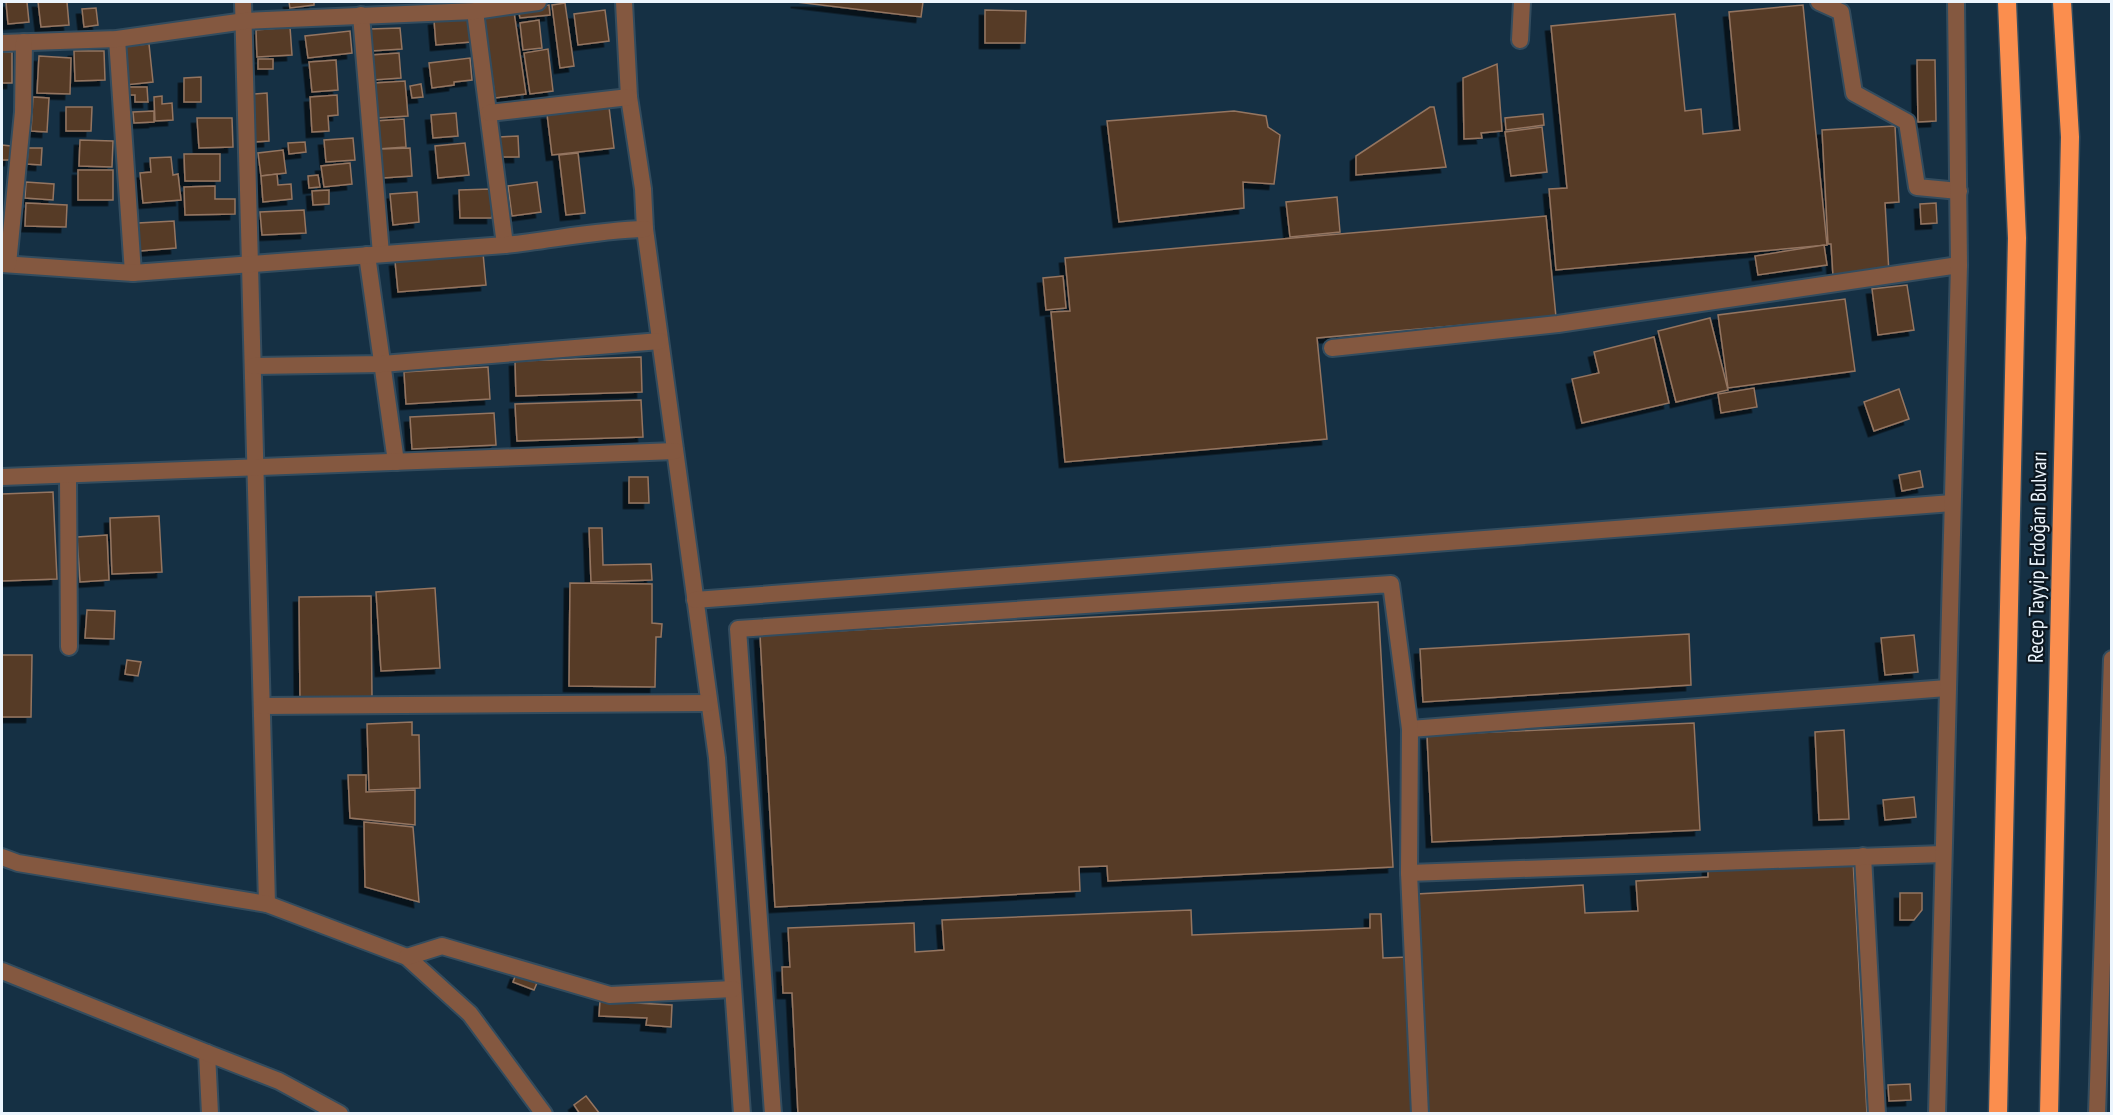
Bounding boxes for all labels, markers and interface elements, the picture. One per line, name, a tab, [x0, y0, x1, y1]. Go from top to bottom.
street label: Recep Tayyip Erdoğan Bulvarı	[2022, 451, 2052, 663]

